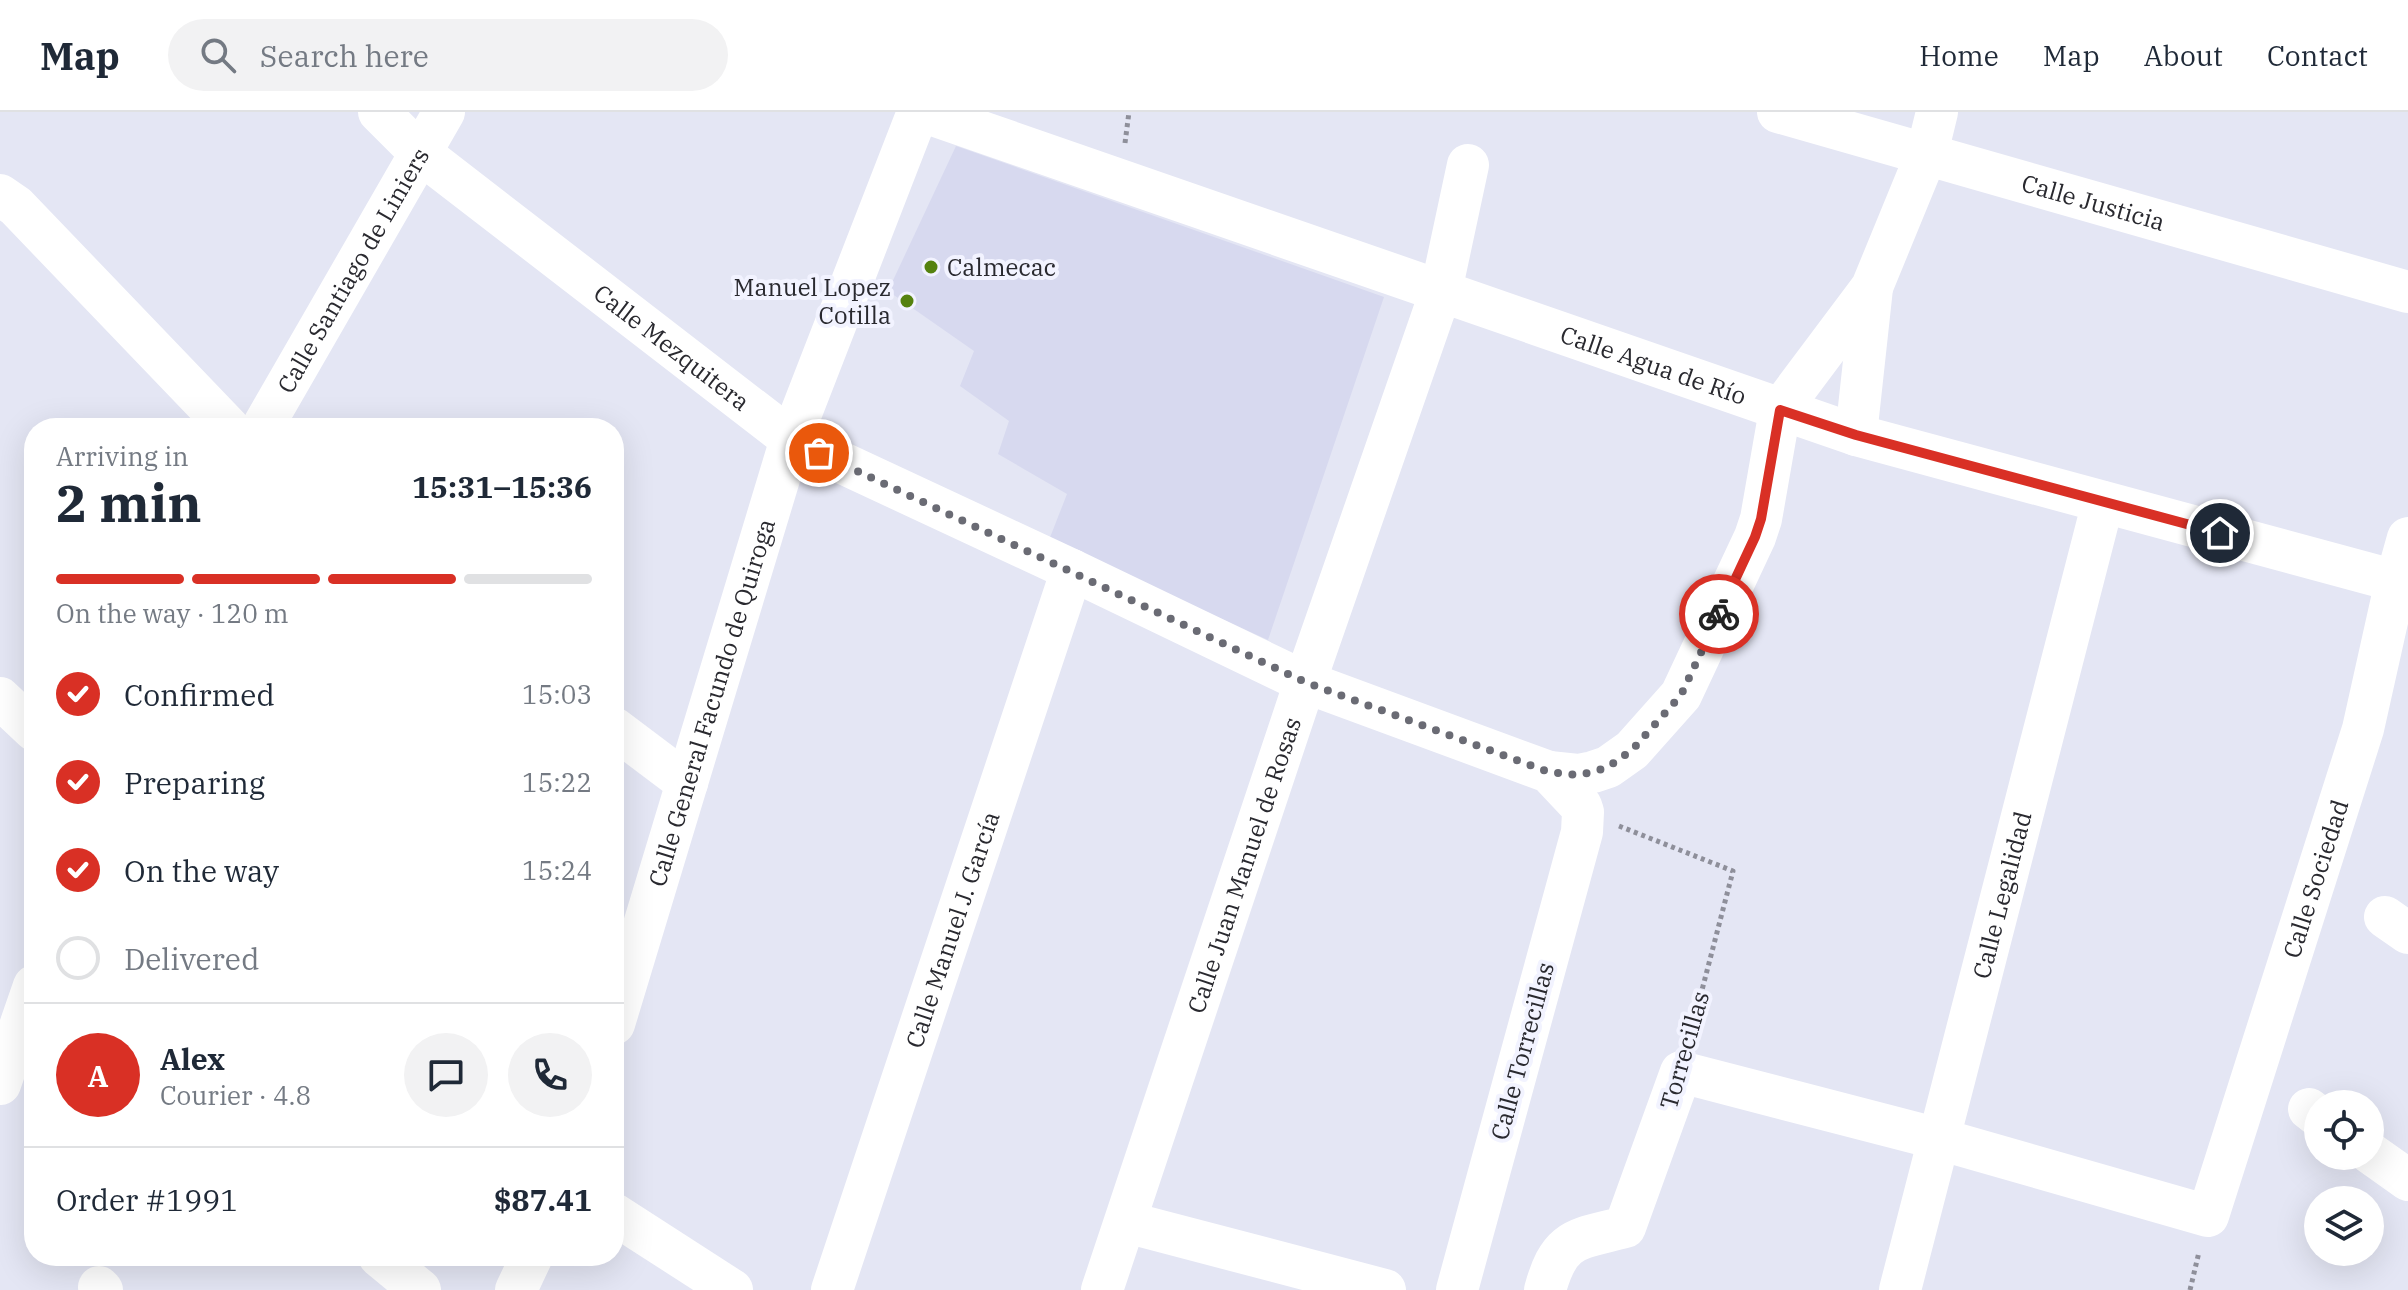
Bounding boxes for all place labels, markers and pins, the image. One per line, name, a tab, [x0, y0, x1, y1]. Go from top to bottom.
place label: Calmecac	[947, 251, 1056, 283]
marker: Calmecac	[922, 258, 940, 276]
place label: Manuel Lopez Cotilla	[733, 271, 891, 331]
marker: Manuel Lopez Cotilla	[898, 292, 916, 310]
pin	[785, 419, 853, 487]
pin	[2186, 499, 2254, 567]

